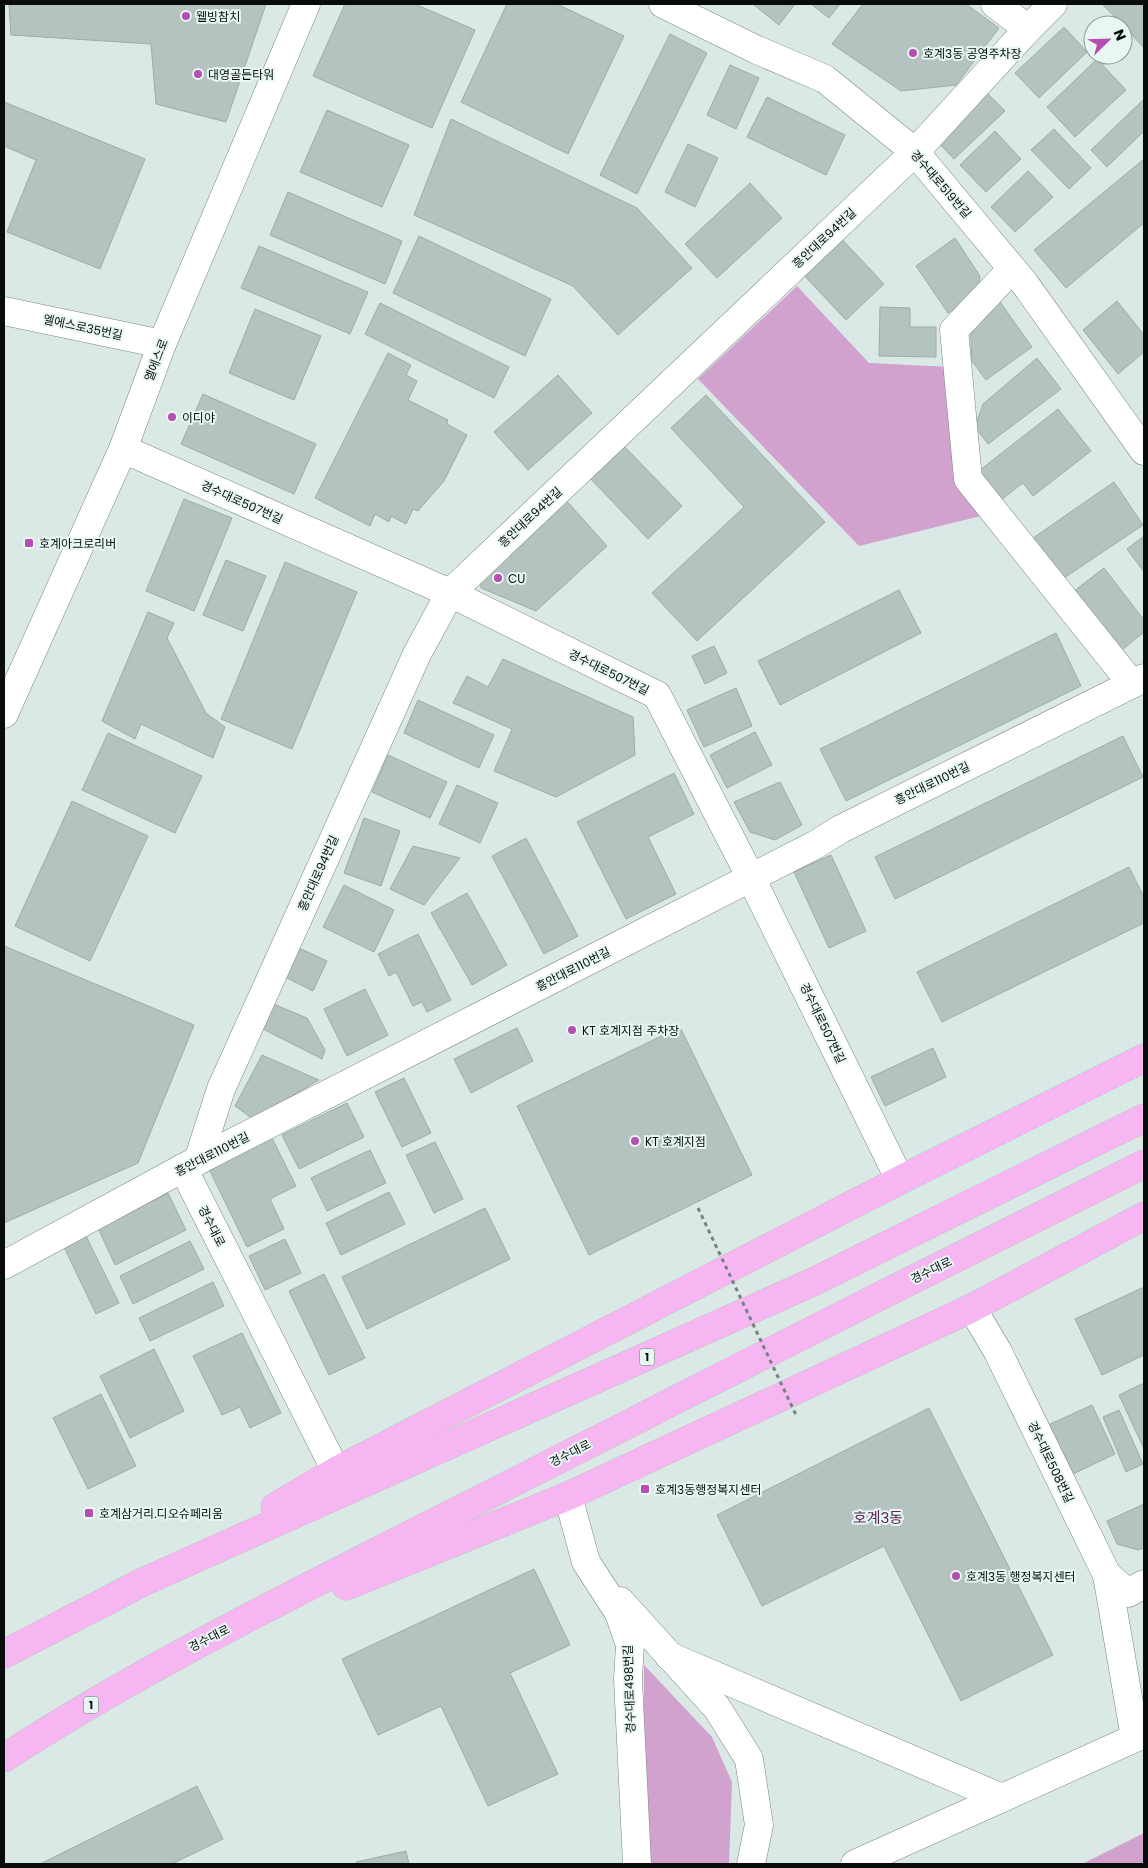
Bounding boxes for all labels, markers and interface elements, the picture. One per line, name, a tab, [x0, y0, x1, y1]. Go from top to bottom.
place label: 웰빙참치	[196, 8, 240, 25]
marker: 웰빙참치	[180, 10, 192, 22]
north arrow	[1083, 15, 1133, 65]
text: N	[1109, 26, 1131, 44]
place label: 호계3동 공영주차장	[923, 45, 1022, 62]
marker: 호계3동 공영주차장	[907, 47, 919, 59]
place label: 대영골든타워	[208, 66, 274, 83]
marker: 대영골든타워	[192, 68, 204, 80]
street label: 경수대로519번길	[907, 146, 975, 222]
street label: 흥안대로94번길	[788, 204, 860, 272]
street label: 엘에스로35번길	[42, 310, 124, 344]
street label: 엘에스로	[140, 336, 172, 384]
place label: 이디야	[182, 409, 215, 426]
marker: 이디야	[166, 411, 178, 423]
street label: 경수대로507번길	[198, 476, 286, 528]
street label: 흥안대로94번길	[494, 483, 566, 551]
place label: 호계아크로리버	[39, 535, 116, 552]
marker: 호계아크로리버	[23, 537, 35, 549]
place label: CU	[508, 570, 525, 587]
marker: CU	[492, 572, 504, 584]
street label: 경수대로507번길	[566, 645, 652, 699]
street label: 흥안대로110번길	[892, 758, 972, 808]
street label: 흥안대로94번길	[294, 832, 342, 914]
street label: 흥안대로110번길	[533, 943, 613, 995]
street label: 경수대로507번길	[796, 980, 850, 1066]
place label: KT 호계지점 주차장	[582, 1022, 679, 1039]
marker: KT 호계지점 주차장	[566, 1024, 578, 1036]
street label: 흥안대로110번길	[172, 1128, 252, 1180]
place label: KT 호계지점	[645, 1133, 706, 1150]
marker: KT 호계지점	[629, 1135, 641, 1147]
street label: 경수대로	[194, 1202, 230, 1250]
street label: 경수대로	[907, 1253, 955, 1287]
road number: 1	[640, 1348, 654, 1365]
street label: 경수대로508번길	[1024, 1418, 1078, 1506]
street label: 경수대로	[546, 1435, 594, 1471]
place label: 호계3동행정복지센터	[655, 1481, 761, 1498]
marker: 호계3동행정복지센터	[639, 1483, 651, 1495]
place label: 호계삼거리.디오슈페리움	[99, 1505, 223, 1522]
marker: 호계삼거리.디오슈페리움	[83, 1507, 95, 1519]
district label: 호계3동	[853, 1507, 903, 1528]
place label: 호계3동 행정복지센터	[966, 1568, 1076, 1585]
marker: 호계3동 행정복지센터	[950, 1570, 962, 1582]
street label: 경수대로	[185, 1620, 233, 1656]
street label: 경수대로498번길	[619, 1644, 639, 1734]
road number: 1	[84, 1696, 98, 1714]

